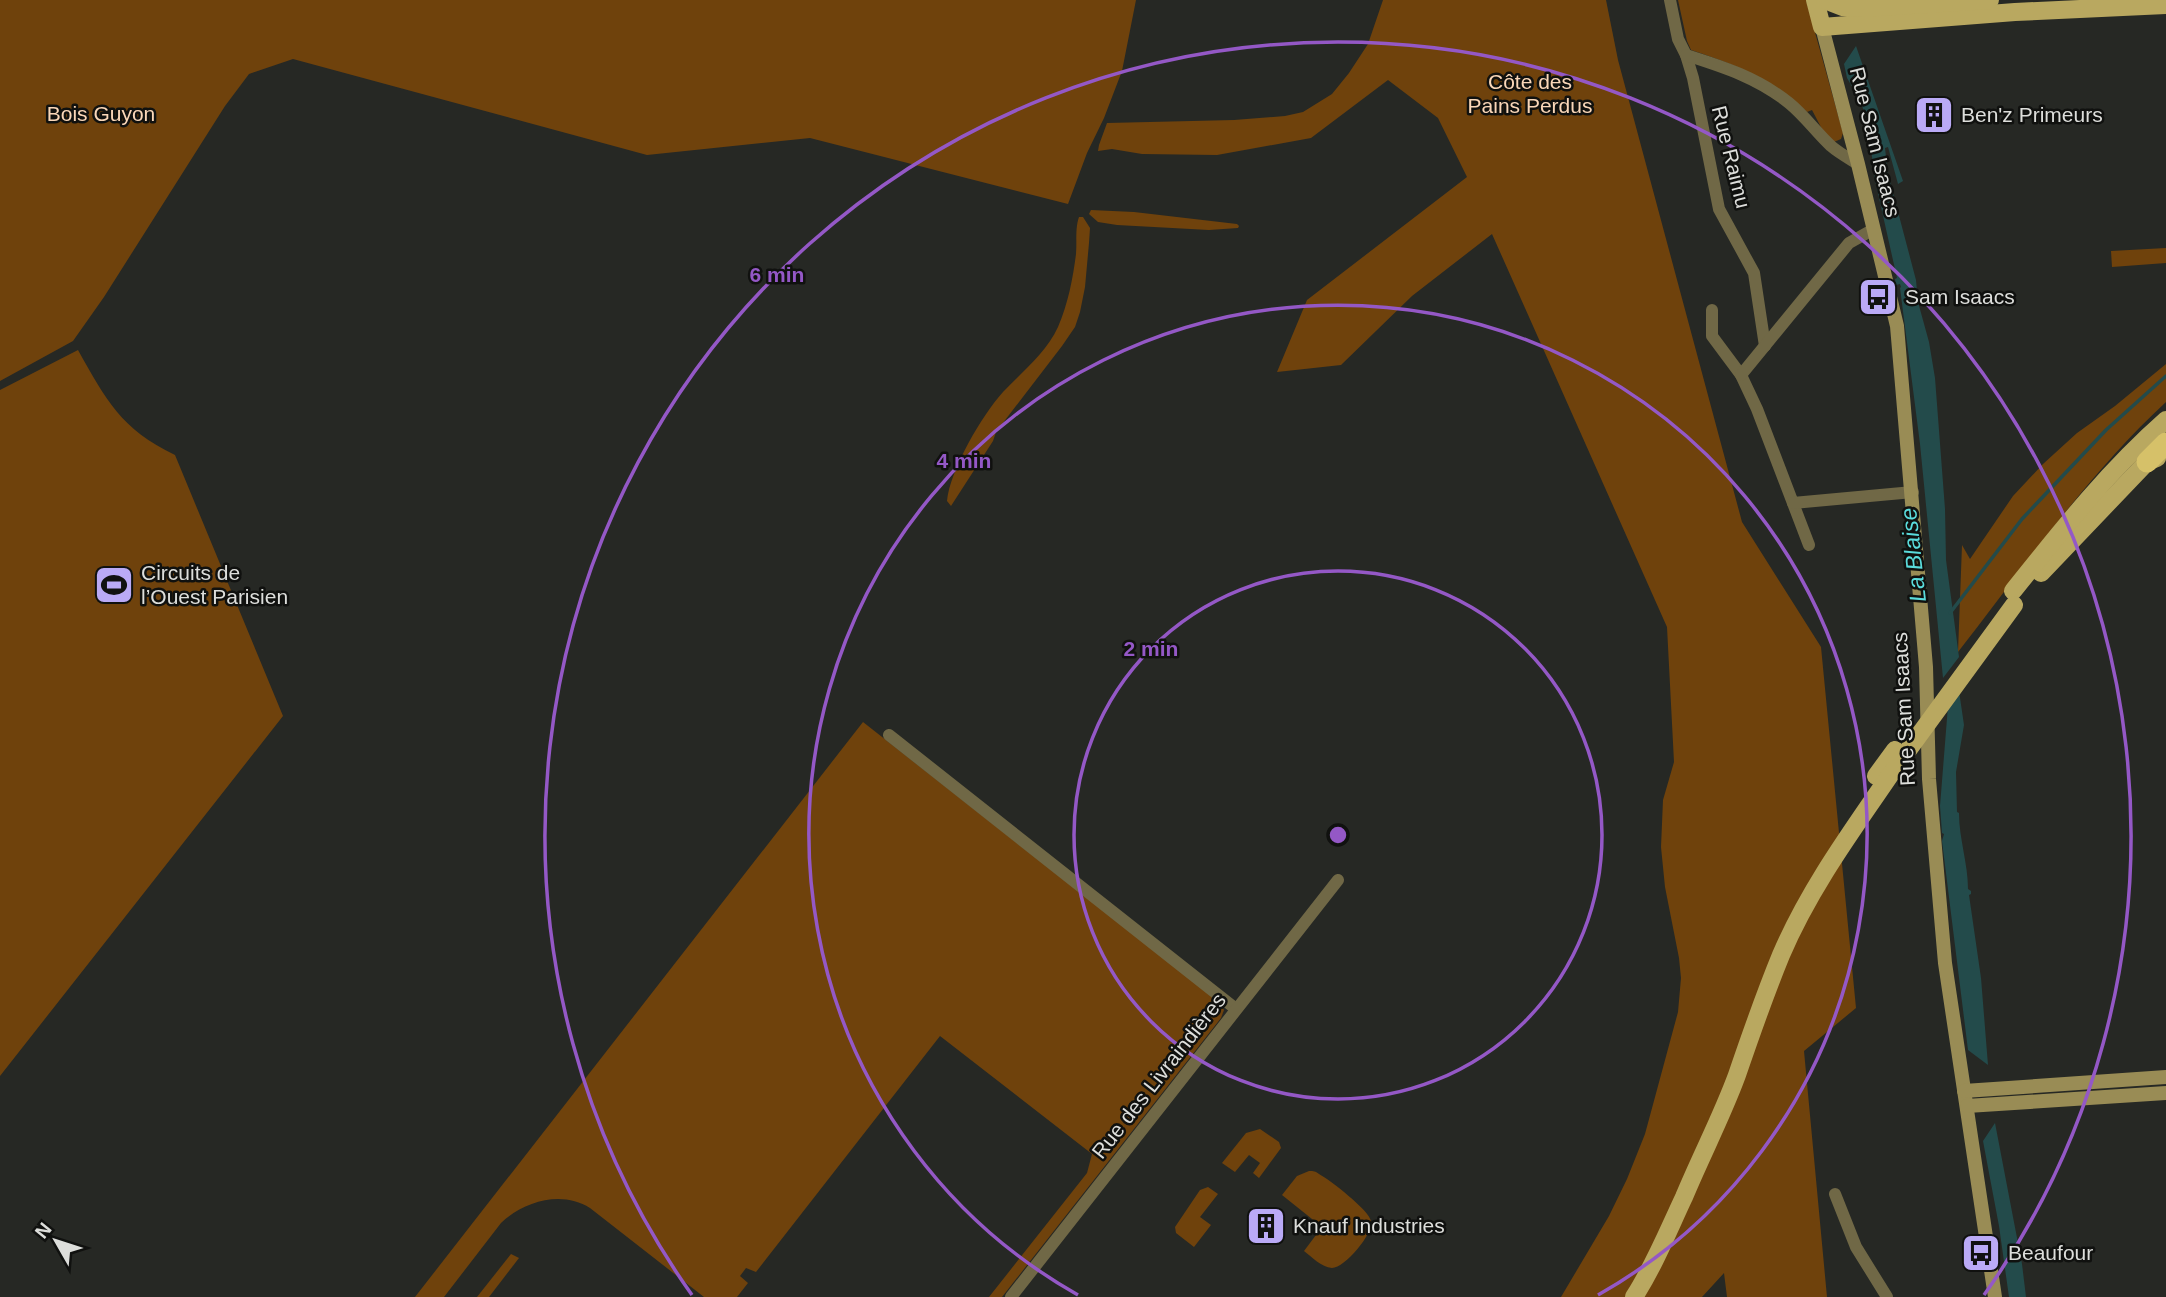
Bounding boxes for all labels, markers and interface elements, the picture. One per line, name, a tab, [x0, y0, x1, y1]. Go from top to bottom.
street label: Rue Sam Isaacs	[1846, 64, 1905, 219]
park label: Côte des Pains Perdus	[1468, 70, 1592, 117]
building icon: Ben'z Primeurs	[1913, 94, 1955, 136]
park label: Bois Guyon	[47, 102, 155, 125]
street label: Rue Raimu	[1708, 103, 1755, 211]
place label: Ben'z Primeurs	[1961, 103, 2103, 126]
text: 6 min	[750, 263, 804, 286]
bus stop icon: Sam Isaacs	[1857, 276, 1899, 318]
place label: Sam Isaacs	[1905, 285, 2015, 308]
text: 4 min	[937, 449, 991, 472]
water label: La Blaise	[1895, 507, 1931, 603]
place label: Circuits de l’Ouest Parisien	[141, 561, 288, 608]
sports icon: Circuits de l’Ouest Parisien	[93, 564, 135, 606]
street label: Rue Sam Isaacs	[1888, 631, 1919, 787]
text: 2 min	[1124, 637, 1178, 660]
centre of rings	[1326, 823, 1350, 847]
street label: Rue des Livraindières	[1087, 989, 1230, 1163]
building icon: Knauf Industries	[1245, 1205, 1287, 1247]
north arrow	[21, 1206, 91, 1276]
place label: Knauf Industries	[1293, 1214, 1445, 1237]
text: N	[31, 1219, 56, 1243]
bus stop icon: Beaufour	[1960, 1232, 2002, 1274]
place label: Beaufour	[2008, 1241, 2093, 1264]

